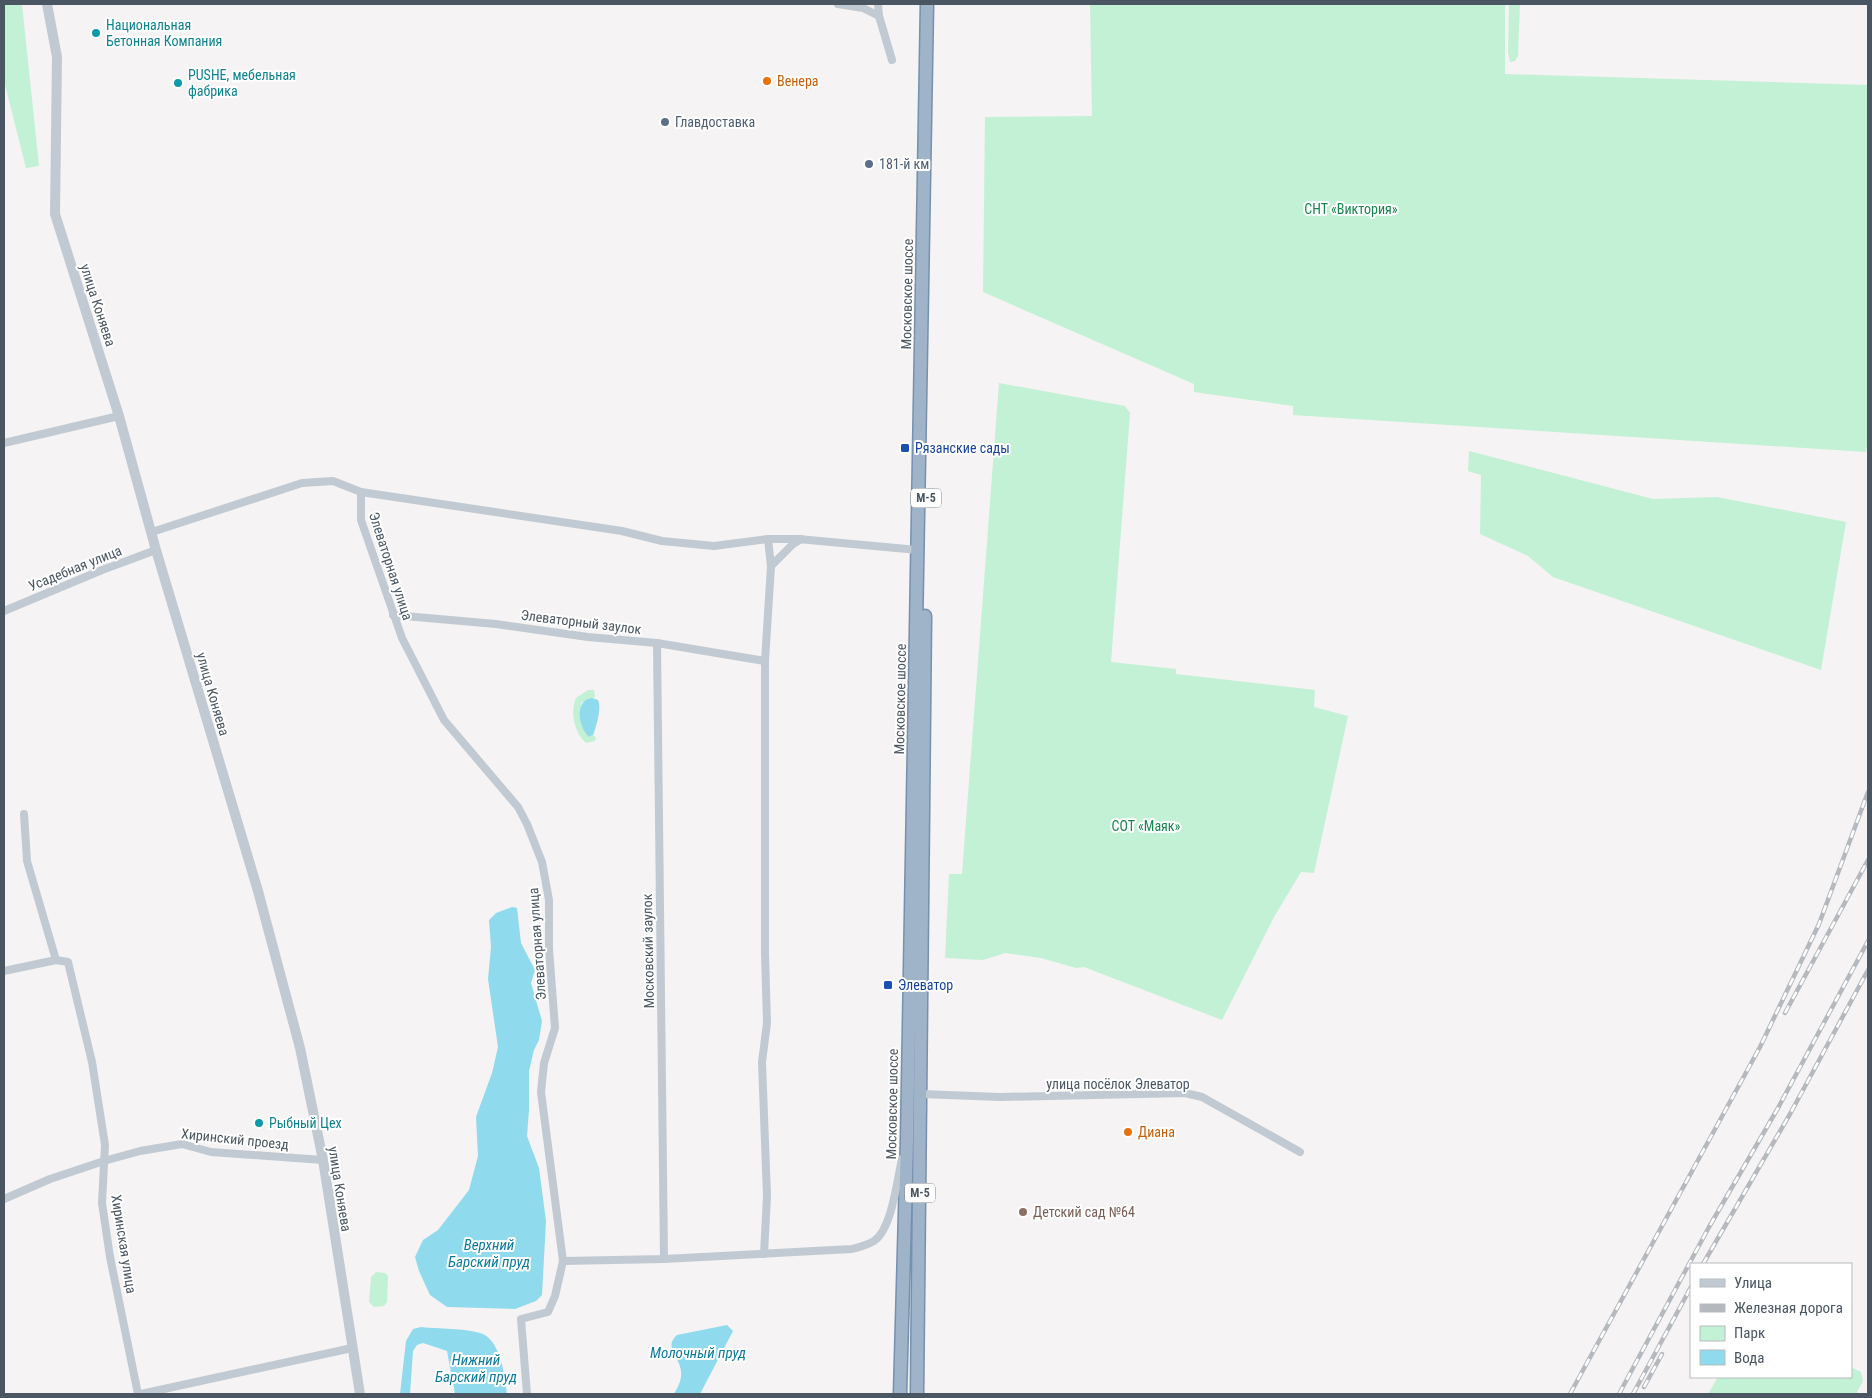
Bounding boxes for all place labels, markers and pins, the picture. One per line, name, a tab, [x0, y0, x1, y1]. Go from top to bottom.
place label: Национальная Бетонная Компания	[106, 17, 222, 49]
marker: Национальная Бетонная Компания	[90, 27, 102, 39]
place label: PUSHE, мебельная фабрика	[188, 67, 296, 99]
place label: Венера	[777, 73, 819, 89]
marker: Венера	[761, 75, 773, 87]
marker: PUSHE, мебельная фабрика	[172, 77, 184, 89]
place label: Главдоставка	[675, 114, 755, 130]
marker: Главдоставка	[659, 116, 671, 128]
place label: 181-й км	[879, 156, 929, 172]
marker: 181-й км	[863, 158, 875, 170]
place label: Рязанские сады	[915, 440, 1010, 456]
marker: Рязанские сады	[899, 442, 911, 454]
place label: Элеватор	[898, 977, 953, 993]
marker: Элеватор	[882, 979, 894, 991]
place label: Рыбный Цех	[269, 1115, 342, 1131]
marker: Рыбный Цех	[253, 1117, 265, 1129]
place label: Диана	[1138, 1124, 1175, 1140]
marker: Диана	[1122, 1126, 1134, 1138]
place label: Детский сад №64	[1033, 1204, 1135, 1220]
marker: Детский сад №64	[1017, 1206, 1029, 1218]

